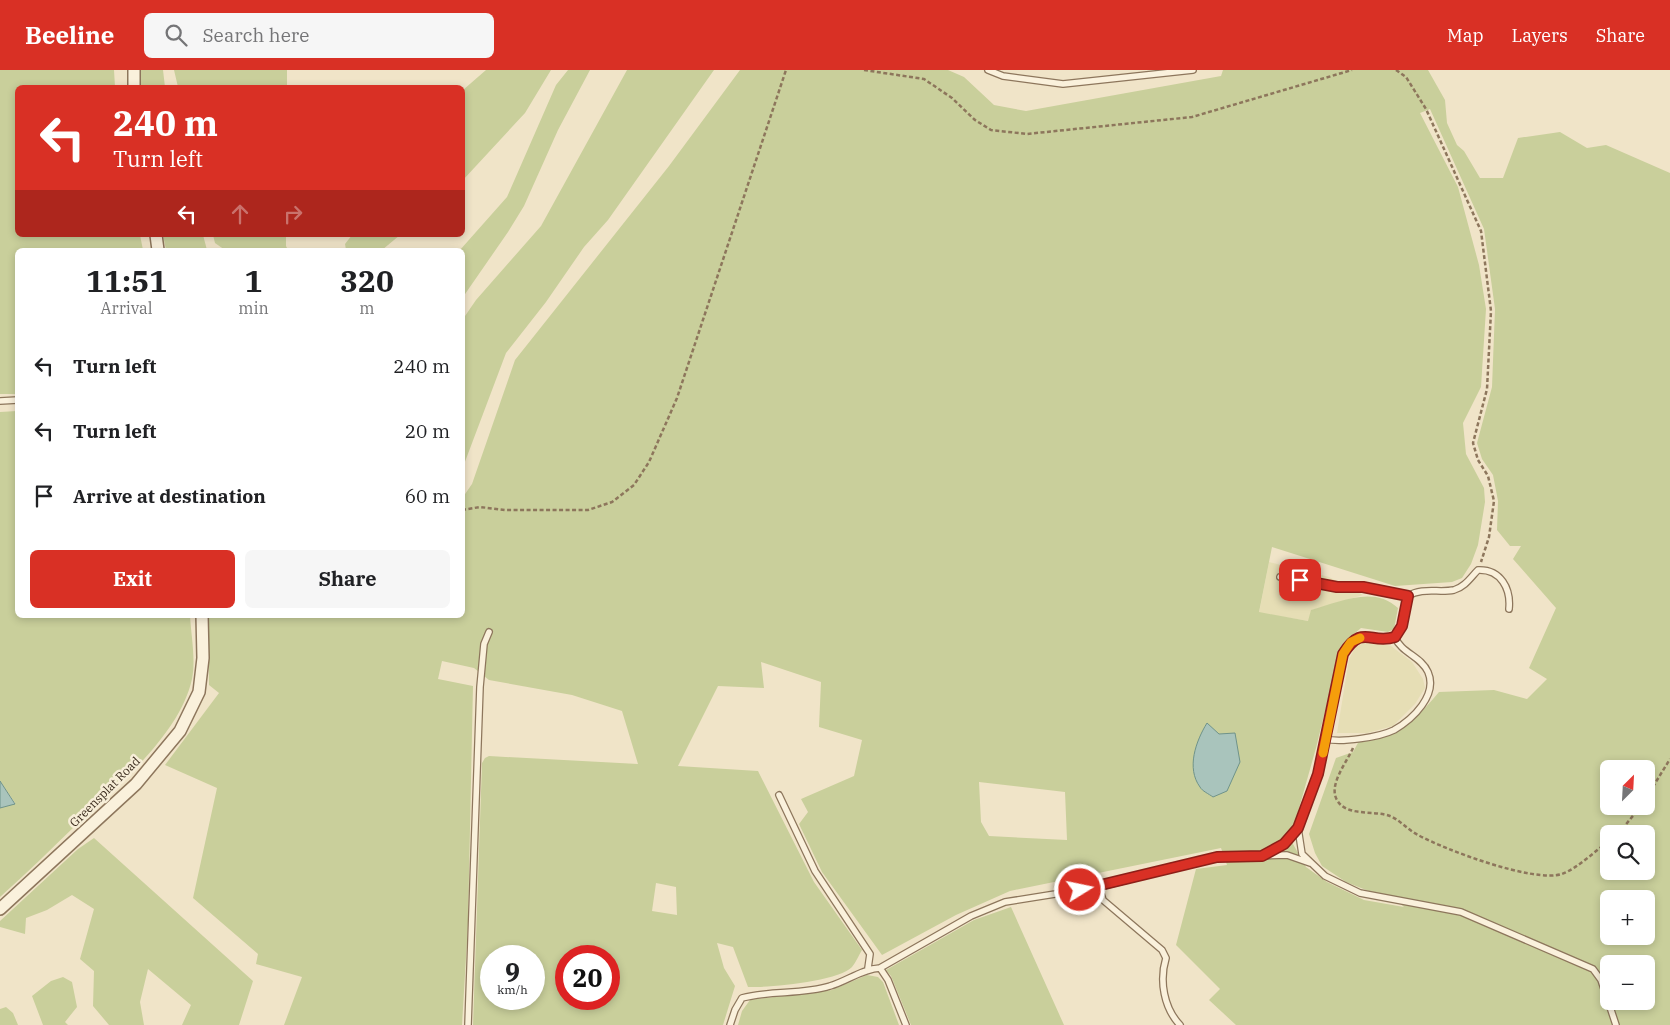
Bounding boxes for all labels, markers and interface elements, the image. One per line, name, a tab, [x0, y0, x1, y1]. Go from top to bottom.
search box	[144, 13, 494, 58]
text: Beeline	[25, 19, 114, 51]
icon: search	[162, 21, 190, 49]
text: Search here	[202, 23, 309, 47]
text: Map	[1447, 24, 1484, 47]
text: Layers	[1512, 24, 1568, 47]
text: Share	[1596, 24, 1645, 47]
text: 240 m	[113, 100, 218, 146]
icon: left	[30, 105, 95, 170]
text: Turn left	[113, 144, 203, 173]
icon: left	[173, 200, 201, 228]
icon: ahead	[226, 200, 254, 228]
icon: right	[279, 200, 307, 228]
text: 11:51	[86, 261, 167, 300]
text: 1	[245, 261, 263, 300]
text: 320	[340, 261, 394, 300]
text: Arrival	[101, 298, 153, 318]
text: min	[238, 298, 269, 318]
text: m	[359, 298, 375, 318]
icon: left	[30, 352, 58, 380]
text: Turn left	[73, 354, 156, 378]
text: 240 m	[393, 354, 450, 378]
icon: left	[30, 417, 58, 445]
text: Turn left	[73, 419, 156, 443]
text: 20 m	[405, 419, 450, 443]
icon: arrive	[30, 482, 58, 510]
text: Arrive at destination	[73, 484, 266, 508]
text: 60 m	[405, 484, 450, 508]
button: Exit	[30, 550, 235, 608]
button: Share	[245, 550, 450, 608]
pin	[1279, 559, 1321, 601]
icon: arrive	[1286, 566, 1314, 594]
street label: Greensplat Road	[66, 753, 143, 830]
north arrow	[1600, 760, 1655, 815]
map controls	[1600, 760, 1655, 1010]
button: search	[1600, 825, 1655, 880]
position arrow	[1053, 863, 1105, 915]
button: +	[1600, 890, 1655, 945]
speed limit sign: 20	[555, 945, 620, 1010]
text: 9	[505, 955, 520, 988]
button: −	[1600, 955, 1655, 1010]
text: km/h	[497, 982, 528, 997]

